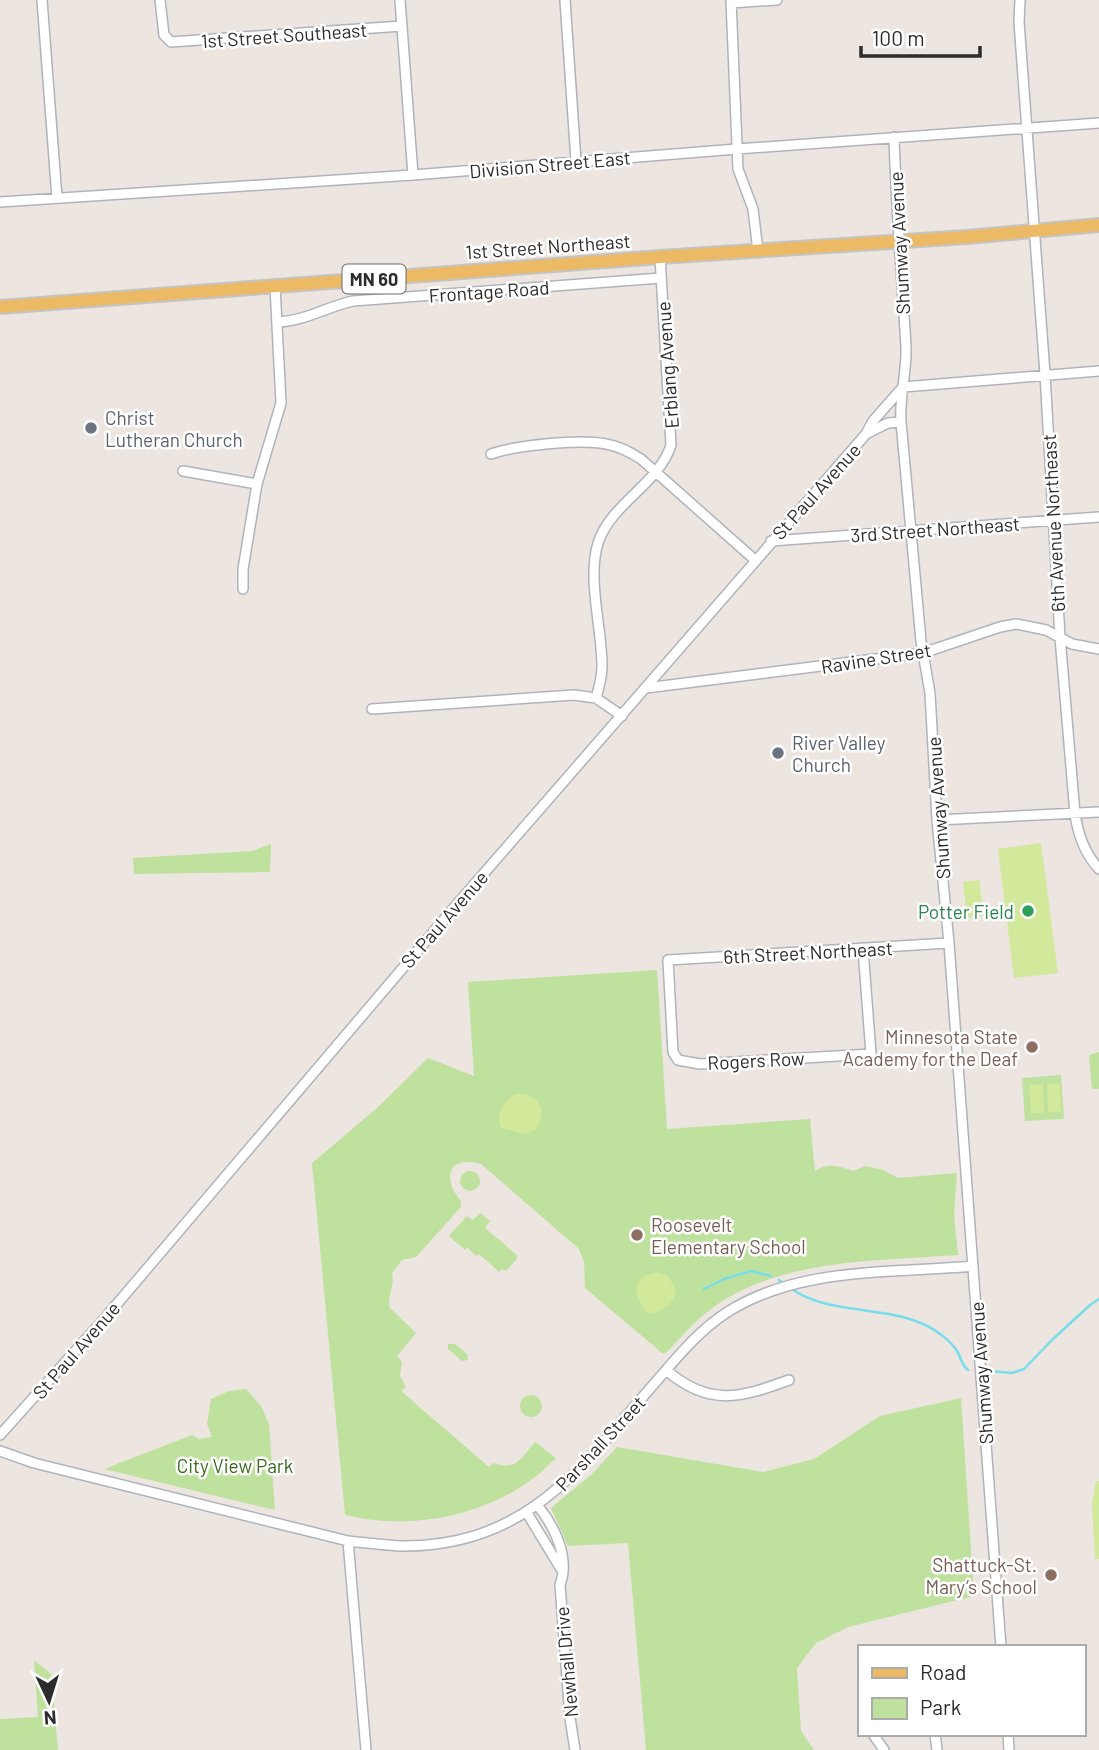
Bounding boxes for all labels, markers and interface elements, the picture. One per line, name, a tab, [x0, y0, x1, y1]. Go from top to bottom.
scale bar	[861, 14, 980, 58]
street label: 1st Street Southeast	[200, 18, 368, 52]
text: 100 m	[872, 25, 925, 50]
street label: Division Street East	[468, 145, 632, 183]
street label: Shumway Avenue	[884, 171, 914, 315]
street label: 1st Street Northeast	[465, 229, 631, 263]
road number: MN 60	[342, 264, 406, 293]
street label: Frontage Road	[428, 275, 550, 307]
street label: Erblang Avenue	[651, 301, 683, 429]
place label: Christ Lutheran Church	[105, 406, 243, 451]
marker: Christ Lutheran Church	[83, 420, 99, 436]
street label: 6th Avenue Northeast	[1037, 433, 1069, 613]
street label: St Paul Avenue	[767, 438, 865, 544]
street label: 3rd Street Northeast	[850, 512, 1020, 546]
street label: Ravine Street	[819, 638, 933, 678]
place label: River Valley Church	[792, 731, 886, 776]
street label: Shumway Avenue	[922, 736, 954, 880]
marker: River Valley Church	[770, 745, 786, 761]
street label: St Paul Avenue	[395, 866, 493, 972]
place label: Potter Field	[918, 900, 1014, 923]
marker: Potter Field	[1020, 903, 1036, 919]
street label: 6th Street Northeast	[723, 936, 893, 968]
place label: Minnesota State Academy for the Deaf	[842, 1025, 1018, 1070]
marker: Minnesota State Academy for the Deaf	[1024, 1039, 1040, 1055]
street label: Rogers Row	[707, 1046, 805, 1074]
place label: Roosevelt Elementary School	[651, 1213, 806, 1258]
marker: Roosevelt Elementary School	[629, 1227, 645, 1243]
street label: St Paul Avenue	[27, 1297, 125, 1403]
street label: Shumway Avenue	[965, 1301, 997, 1445]
street label: Parshall Street	[550, 1391, 650, 1495]
park label: City View Park	[177, 1454, 293, 1477]
place label: Shattuck-St. Mary’s School	[926, 1553, 1037, 1598]
marker: Shattuck-St. Mary’s School	[1043, 1567, 1059, 1583]
street label: Newhall Drive	[550, 1606, 582, 1718]
legend	[858, 1645, 1085, 1736]
text: Road	[920, 1659, 966, 1684]
north arrow	[14, 1666, 84, 1736]
text: Park	[920, 1694, 961, 1719]
text: N	[43, 1707, 57, 1730]

